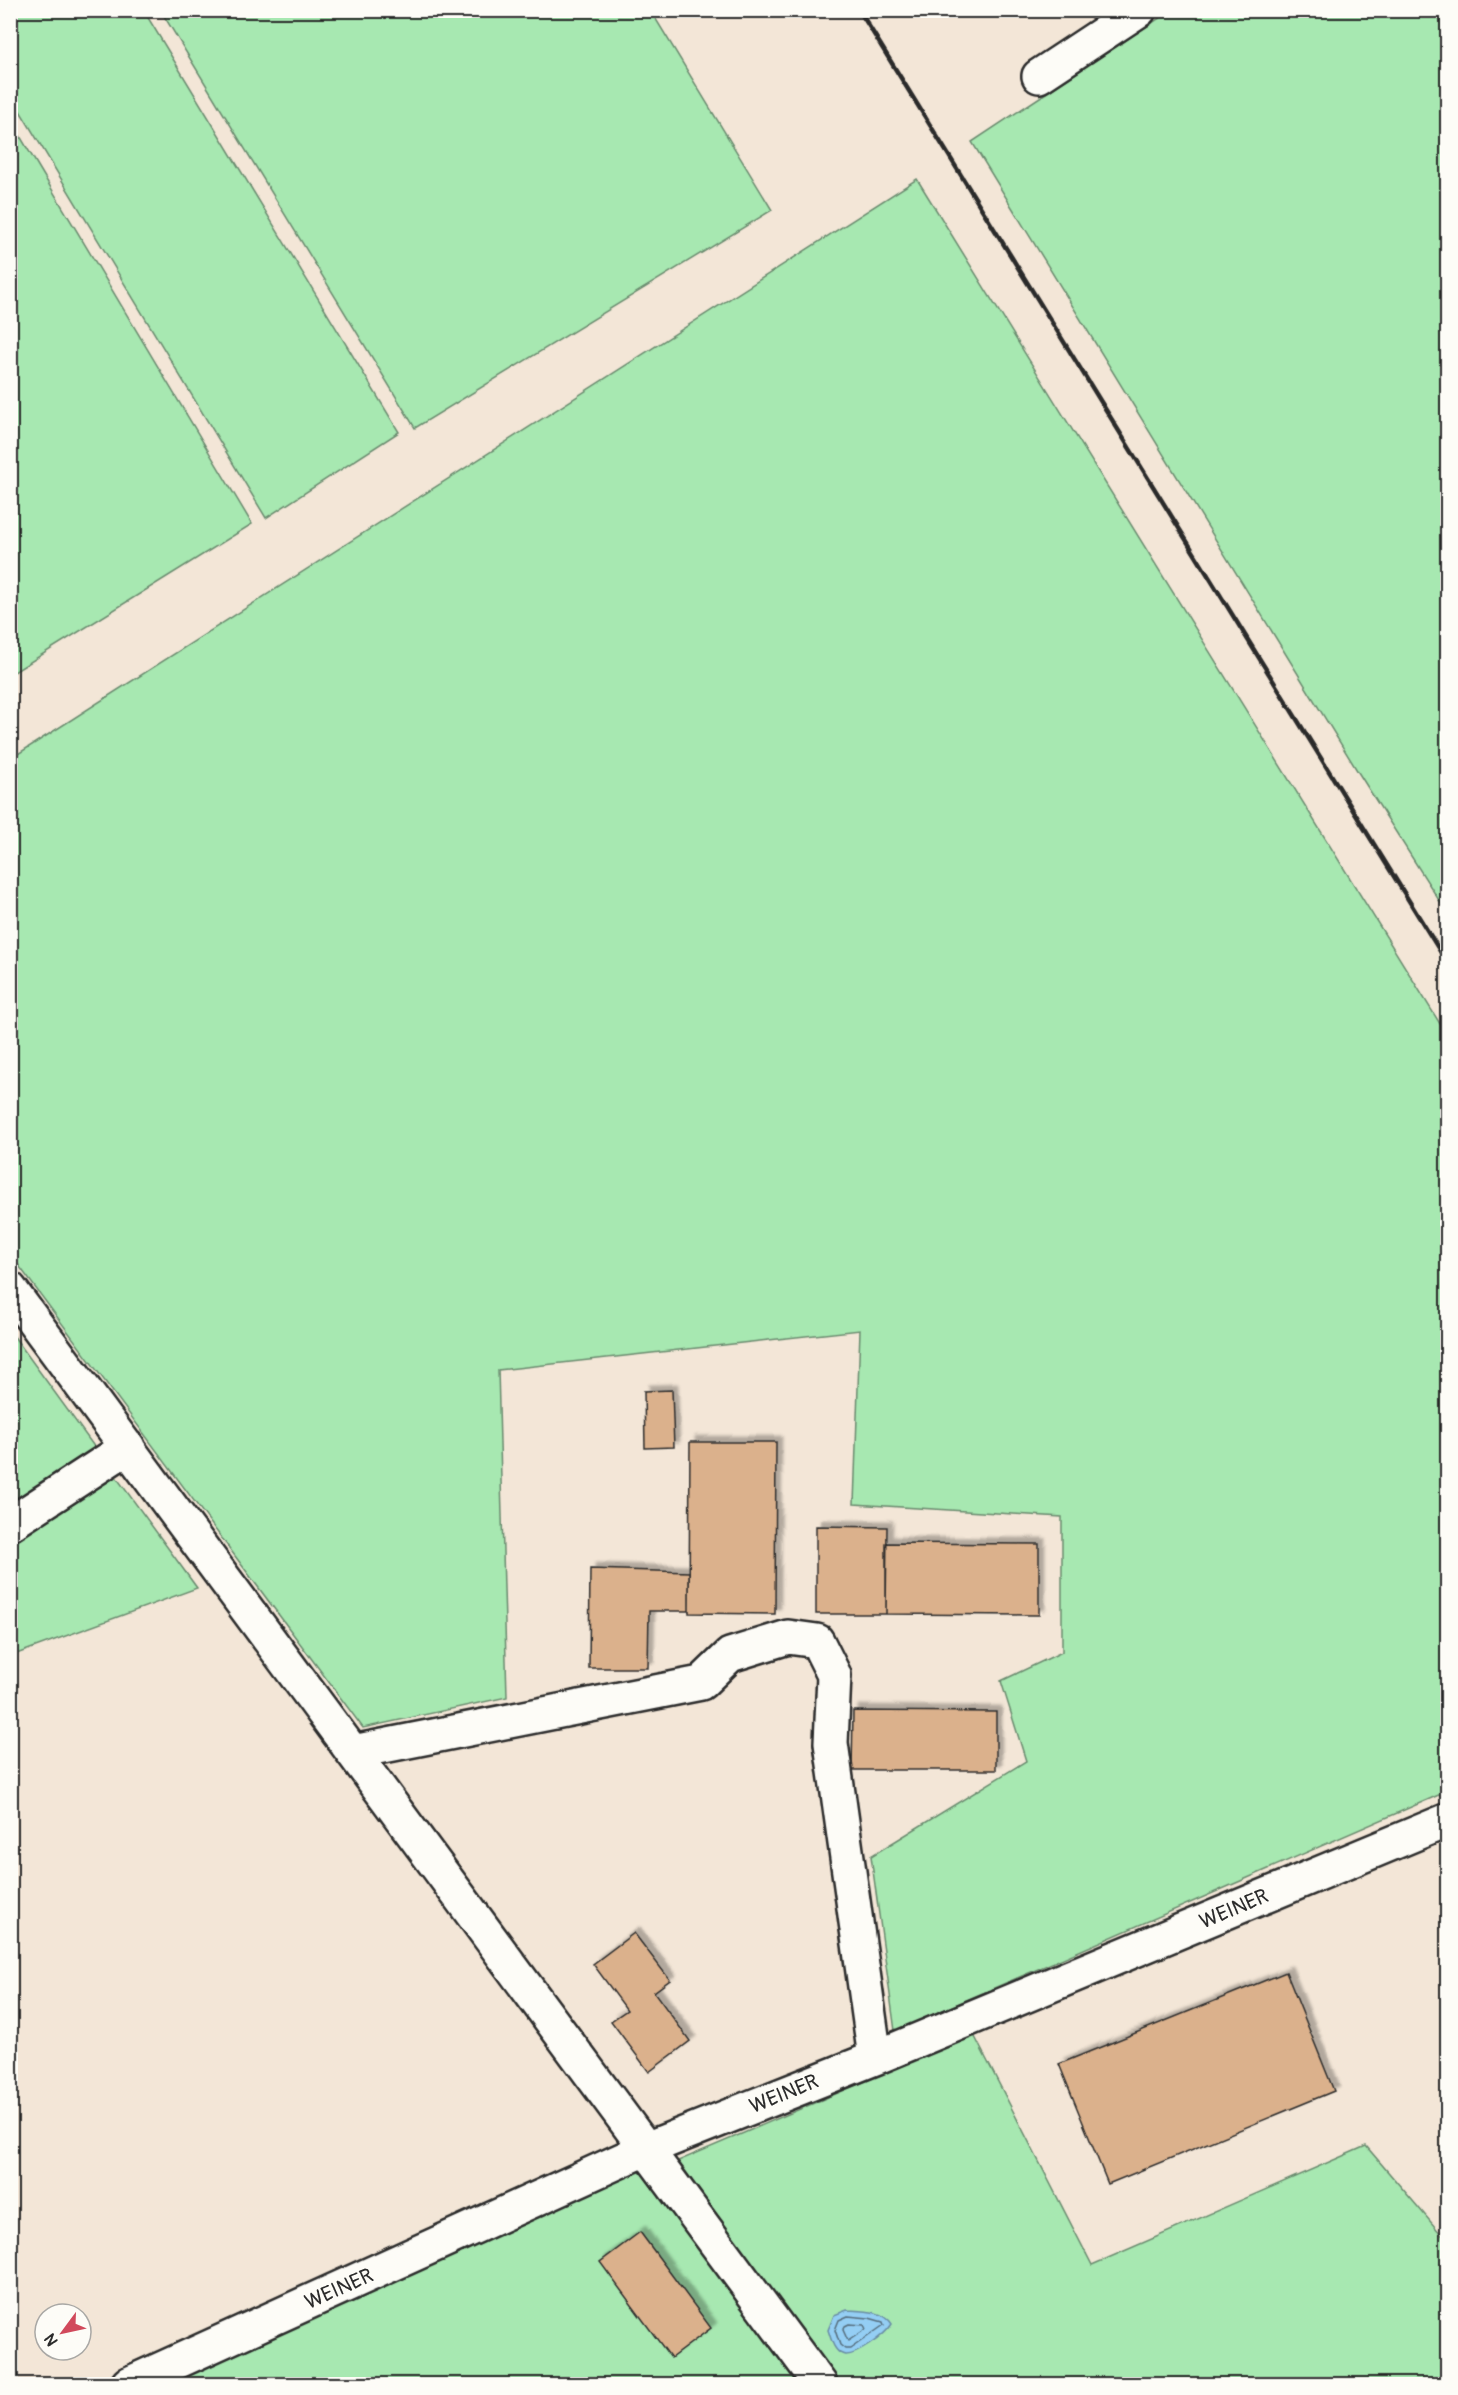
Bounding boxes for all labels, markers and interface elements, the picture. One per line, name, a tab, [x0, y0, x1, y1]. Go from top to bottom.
street label: WEINER	[1196, 1882, 1272, 1936]
street label: WEINER	[746, 2068, 822, 2120]
street label: WEINER	[301, 2262, 377, 2316]
north arrow	[33, 2302, 93, 2362]
text: N	[40, 2329, 63, 2350]

